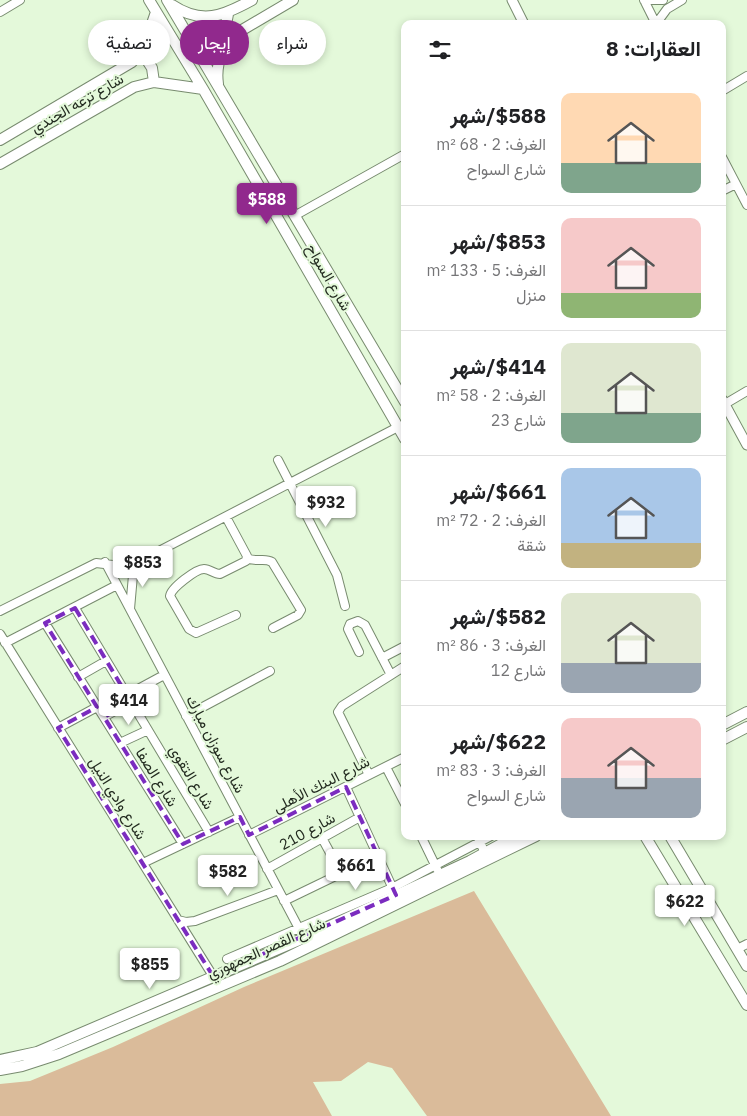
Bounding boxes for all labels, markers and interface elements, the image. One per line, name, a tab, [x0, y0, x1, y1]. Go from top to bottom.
chip: تصفية	[88, 20, 170, 65]
chip: إيجار	[180, 20, 249, 65]
chip: شراء	[259, 20, 326, 65]
text: العقارات: 8	[606, 34, 701, 62]
icon: filters	[426, 36, 454, 64]
street label: شارع ترعه الجندي	[27, 69, 129, 141]
text: $588/شهر	[450, 101, 546, 129]
icon: home	[601, 113, 661, 173]
text: الغرف: 2 · 68 m²	[436, 134, 546, 154]
text: شارع السواح	[467, 159, 546, 179]
pin: $588	[237, 182, 297, 225]
text: $588	[248, 189, 286, 209]
text: $853/شهر	[450, 227, 546, 255]
icon: home	[601, 238, 661, 298]
street label: شارع السواح	[300, 240, 356, 315]
text: الغرف: 5 · 133 m²	[427, 260, 546, 280]
text: منزل	[516, 285, 546, 305]
text: $414/شهر	[450, 352, 546, 380]
icon: home	[601, 363, 661, 423]
text: الغرف: 2 · 58 m²	[436, 385, 546, 405]
text: شارع 23	[491, 410, 546, 430]
text: $661/شهر	[450, 477, 546, 505]
pin: $932	[296, 486, 356, 528]
icon: home	[601, 488, 661, 548]
text: $932	[307, 492, 345, 512]
text: الغرف: 2 · 72 m²	[436, 510, 546, 530]
text: شقة	[517, 535, 546, 555]
pin: $853	[113, 546, 173, 588]
text: $853	[124, 552, 162, 572]
text: $582/شهر	[450, 602, 546, 630]
icon: home	[601, 613, 661, 673]
text: الغرف: 3 · 86 m²	[436, 635, 546, 655]
text: شارع 12	[491, 660, 546, 680]
pin: $414	[99, 684, 159, 726]
text: $414	[110, 690, 148, 710]
street label: شارع سوزان مبارك	[181, 692, 250, 797]
text: $622/شهر	[450, 727, 546, 755]
icon: home	[601, 738, 661, 798]
street label: شارع التقوي	[162, 741, 219, 815]
street label: شارع الصفا	[130, 744, 183, 811]
street label: شارع البنك الأهلى	[270, 751, 374, 818]
street label: شارع وادي النيل	[82, 753, 151, 845]
text: الغرف: 3 · 83 m²	[436, 760, 546, 780]
text: شارع السواح	[467, 785, 546, 805]
street label: شارع 210	[276, 808, 339, 856]
pin: $661	[326, 848, 386, 891]
pin: $582	[198, 854, 258, 897]
text: $661	[337, 855, 375, 875]
text: $582	[209, 861, 247, 881]
pin: $622	[655, 884, 715, 927]
text: $622	[666, 891, 704, 911]
street label: شارع القصر الجمهوري	[204, 913, 330, 986]
pin: $855	[120, 948, 180, 990]
text: $855	[131, 954, 169, 974]

